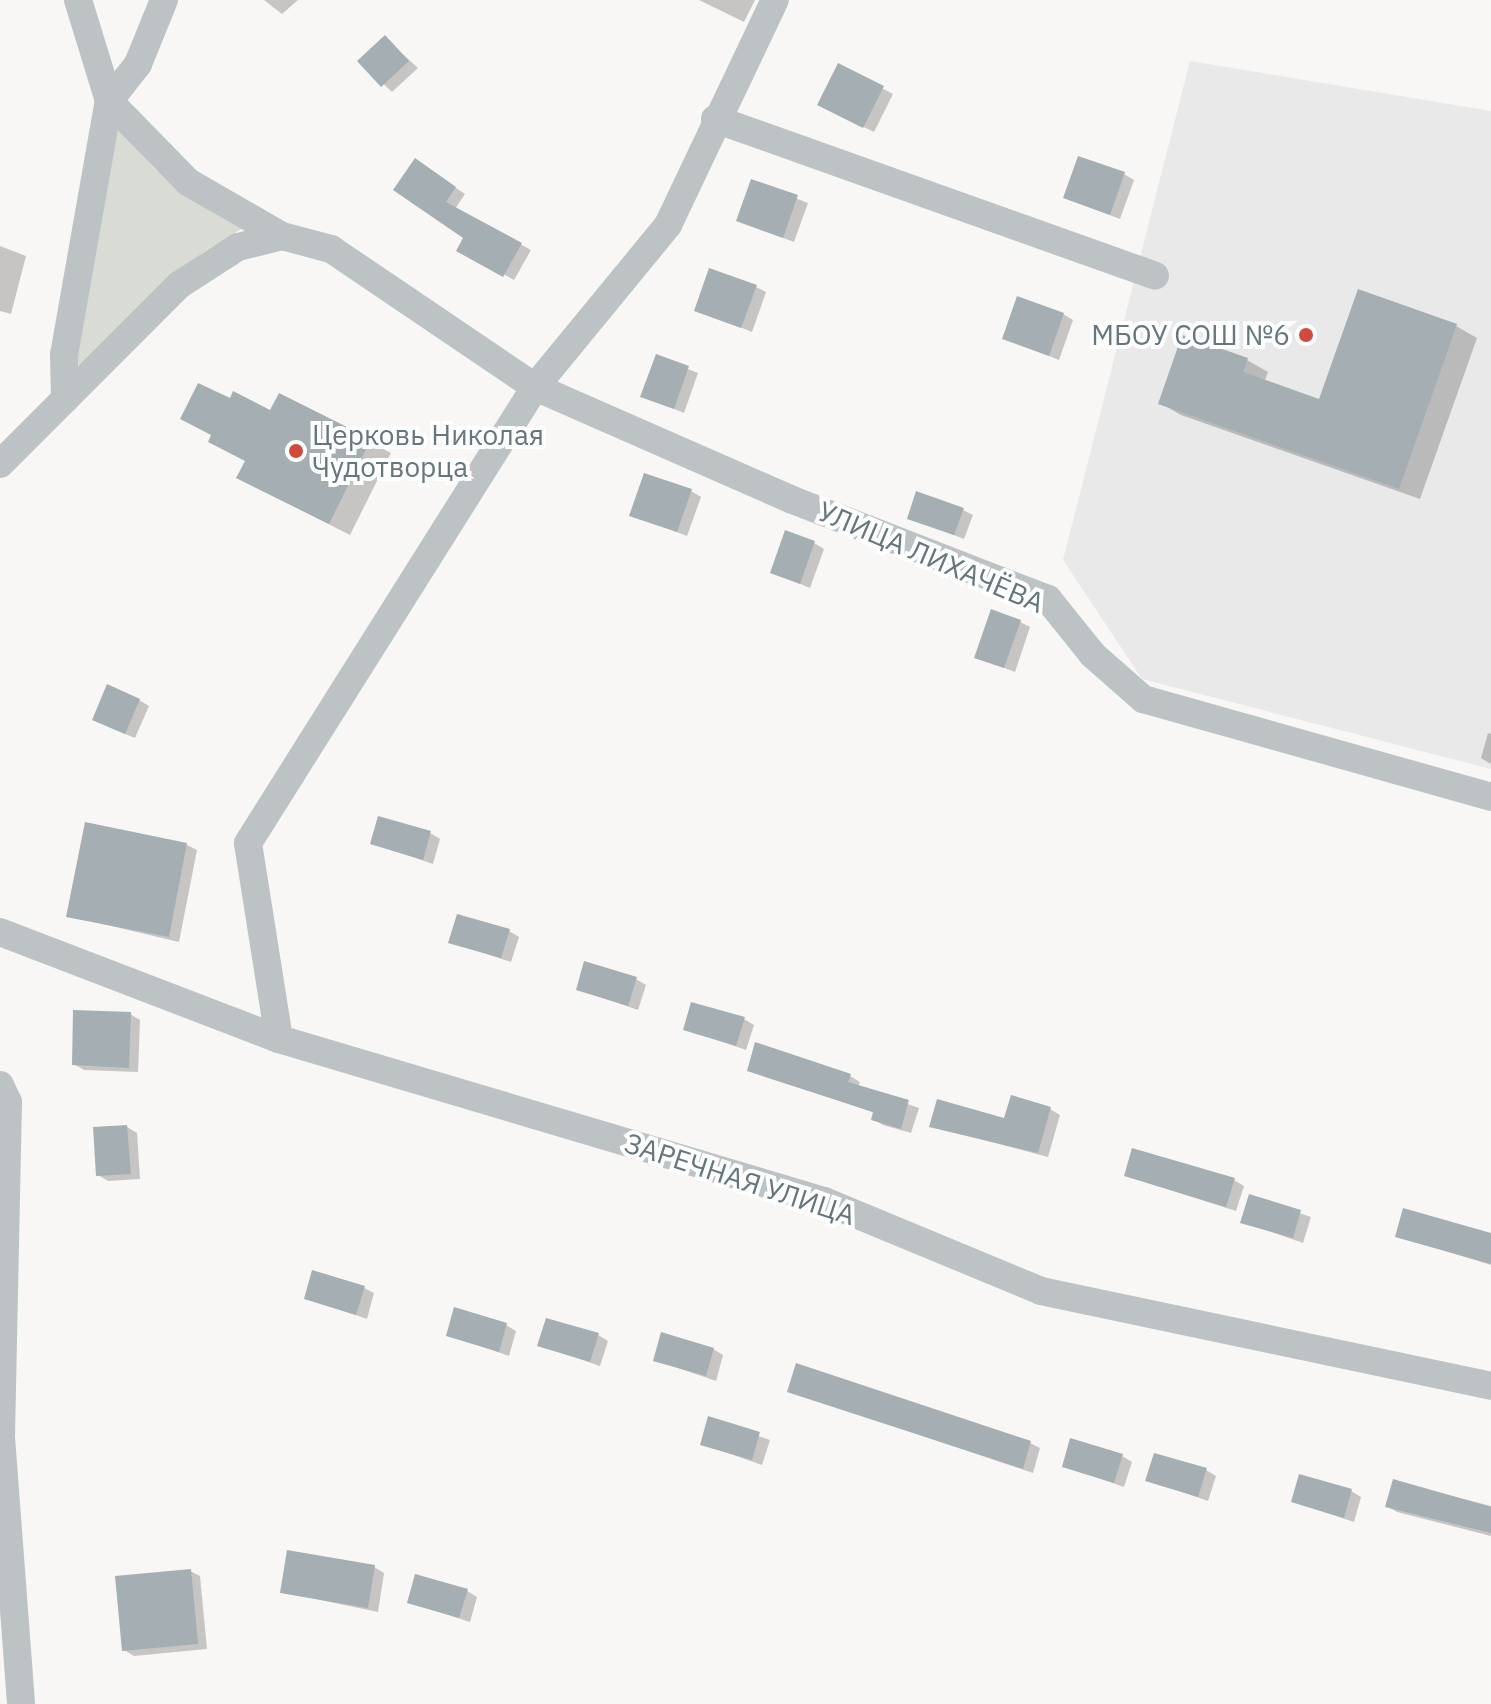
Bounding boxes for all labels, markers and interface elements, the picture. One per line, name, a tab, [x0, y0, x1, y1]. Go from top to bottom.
place label: МБОУ СОШ №6	[1091, 318, 1290, 352]
marker: МБОУ СОШ №6	[1297, 326, 1315, 344]
place label: Церковь Николая Чудотворца	[312, 418, 544, 484]
marker: Церковь Николая Чудотворца	[287, 442, 305, 460]
street label: УЛИЦА ЛИХАЧЁВА	[813, 494, 1049, 620]
street label: ЗАРЕЧНАЯ УЛИЦА	[620, 1126, 860, 1232]

